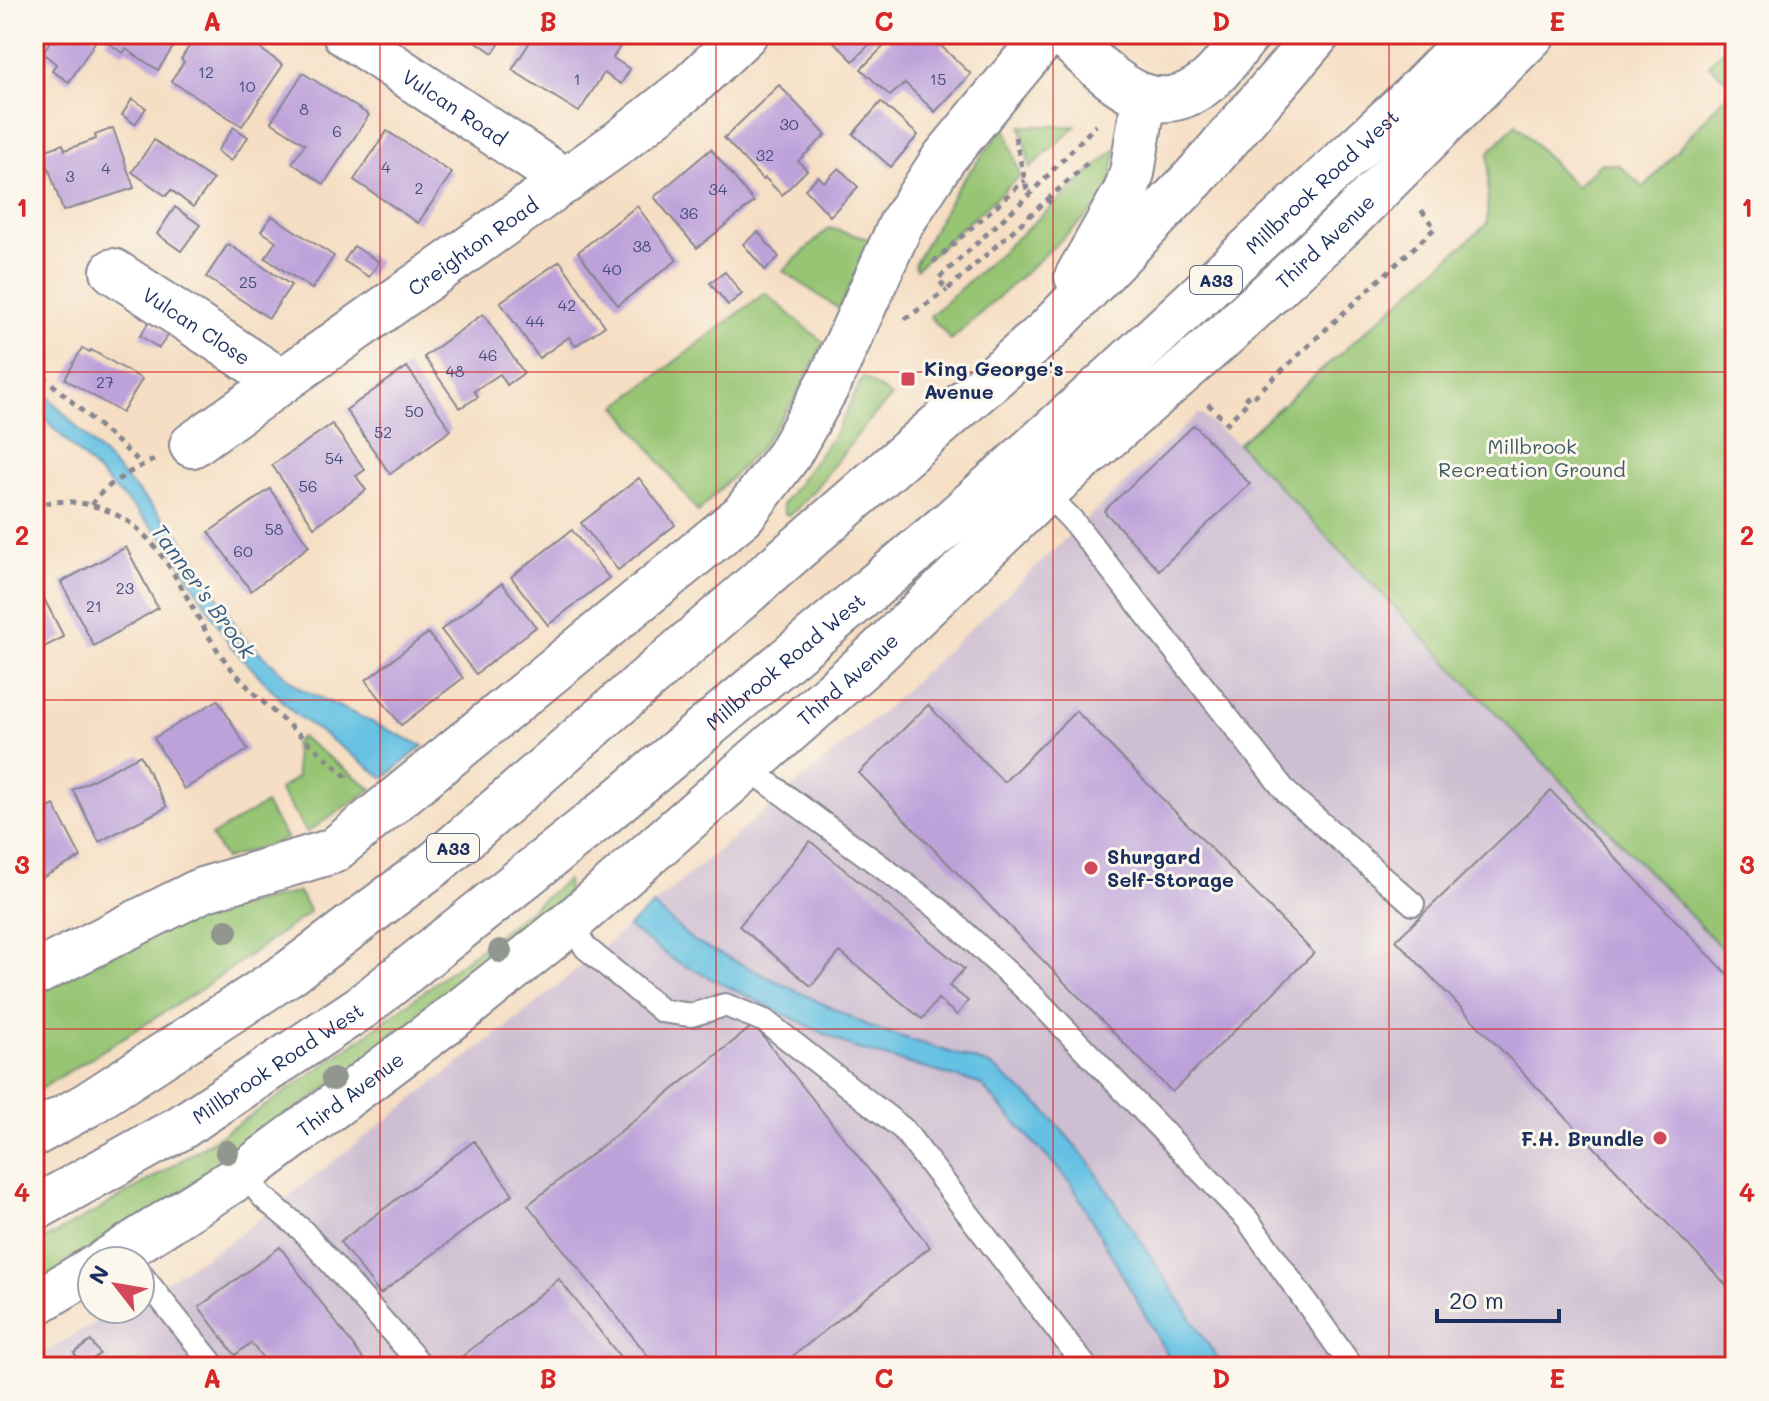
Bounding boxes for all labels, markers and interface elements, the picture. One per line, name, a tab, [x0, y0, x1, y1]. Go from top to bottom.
text: A	[203, 4, 221, 38]
text: B	[539, 4, 557, 38]
text: C	[874, 4, 894, 38]
text: D	[1212, 4, 1230, 38]
text: E	[1549, 4, 1565, 38]
house number: 12	[198, 61, 214, 82]
street label: Vulcan Road	[398, 63, 512, 151]
house number: 1	[573, 68, 581, 89]
house number: 15	[930, 68, 946, 89]
house number: 10	[238, 75, 256, 96]
house number: 8	[299, 98, 309, 119]
street label: Millbrook Road West	[1240, 103, 1404, 259]
house number: 30	[779, 113, 799, 134]
house number: 6	[332, 120, 342, 141]
house number: 32	[756, 144, 774, 165]
house number: 4	[381, 156, 391, 177]
house number: 4	[101, 157, 111, 178]
house number: 3	[65, 165, 75, 186]
house number: 2	[415, 177, 423, 198]
house number: 34	[709, 178, 728, 199]
street label: Third Avenue	[1270, 188, 1380, 294]
text: 1	[16, 190, 28, 224]
text: 1	[1741, 190, 1753, 224]
street label: Creighton Road	[402, 191, 543, 301]
house number: 36	[679, 202, 699, 223]
house number: 38	[632, 235, 652, 256]
house number: 40	[602, 258, 622, 279]
road number: A33	[1190, 266, 1242, 294]
house number: 25	[239, 271, 257, 292]
street label: Vulcan Close	[138, 281, 256, 371]
house number: 42	[558, 294, 576, 315]
house number: 44	[526, 310, 545, 331]
house number: 46	[478, 344, 498, 365]
place label: King George's Avenue	[924, 355, 1064, 404]
house number: 48	[445, 360, 465, 381]
marker: King George's Avenue	[899, 370, 917, 388]
house number: 27	[96, 371, 114, 392]
house number: 50	[404, 400, 424, 421]
house number: 52	[374, 421, 392, 442]
park label: Millbrook Recreation Ground	[1438, 433, 1626, 482]
house number: 54	[325, 447, 344, 468]
house number: 56	[299, 475, 318, 496]
text: 2	[15, 518, 29, 552]
water label: Tanner's Brook	[145, 518, 264, 665]
house number: 58	[264, 518, 284, 539]
text: 2	[1740, 518, 1754, 552]
house number: 60	[233, 540, 253, 561]
house number: 23	[116, 577, 134, 598]
street label: Millbrook Road West	[700, 587, 870, 735]
house number: 21	[86, 595, 102, 616]
street label: Third Avenue	[791, 627, 903, 731]
road number: A33	[427, 834, 479, 862]
place label: Shurgard Self-Storage	[1107, 843, 1234, 892]
text: 3	[14, 847, 30, 881]
text: 3	[1739, 847, 1755, 881]
marker: Shurgard Self-Storage	[1082, 859, 1100, 877]
street label: Millbrook Road West	[187, 997, 368, 1130]
street label: Third Avenue	[291, 1045, 409, 1142]
place label: F.H. Brundle	[1521, 1125, 1644, 1151]
marker: F.H. Brundle	[1651, 1129, 1669, 1147]
text: 4	[14, 1175, 30, 1209]
text: 4	[1739, 1175, 1755, 1209]
north arrow	[76, 1245, 156, 1325]
text: N	[82, 1260, 115, 1289]
scale bar	[1437, 1273, 1559, 1323]
text: 20 m	[1449, 1284, 1504, 1315]
text: A	[203, 1361, 221, 1395]
text: B	[539, 1361, 557, 1395]
text: C	[874, 1361, 894, 1395]
text: D	[1212, 1361, 1230, 1395]
text: E	[1549, 1361, 1565, 1395]

